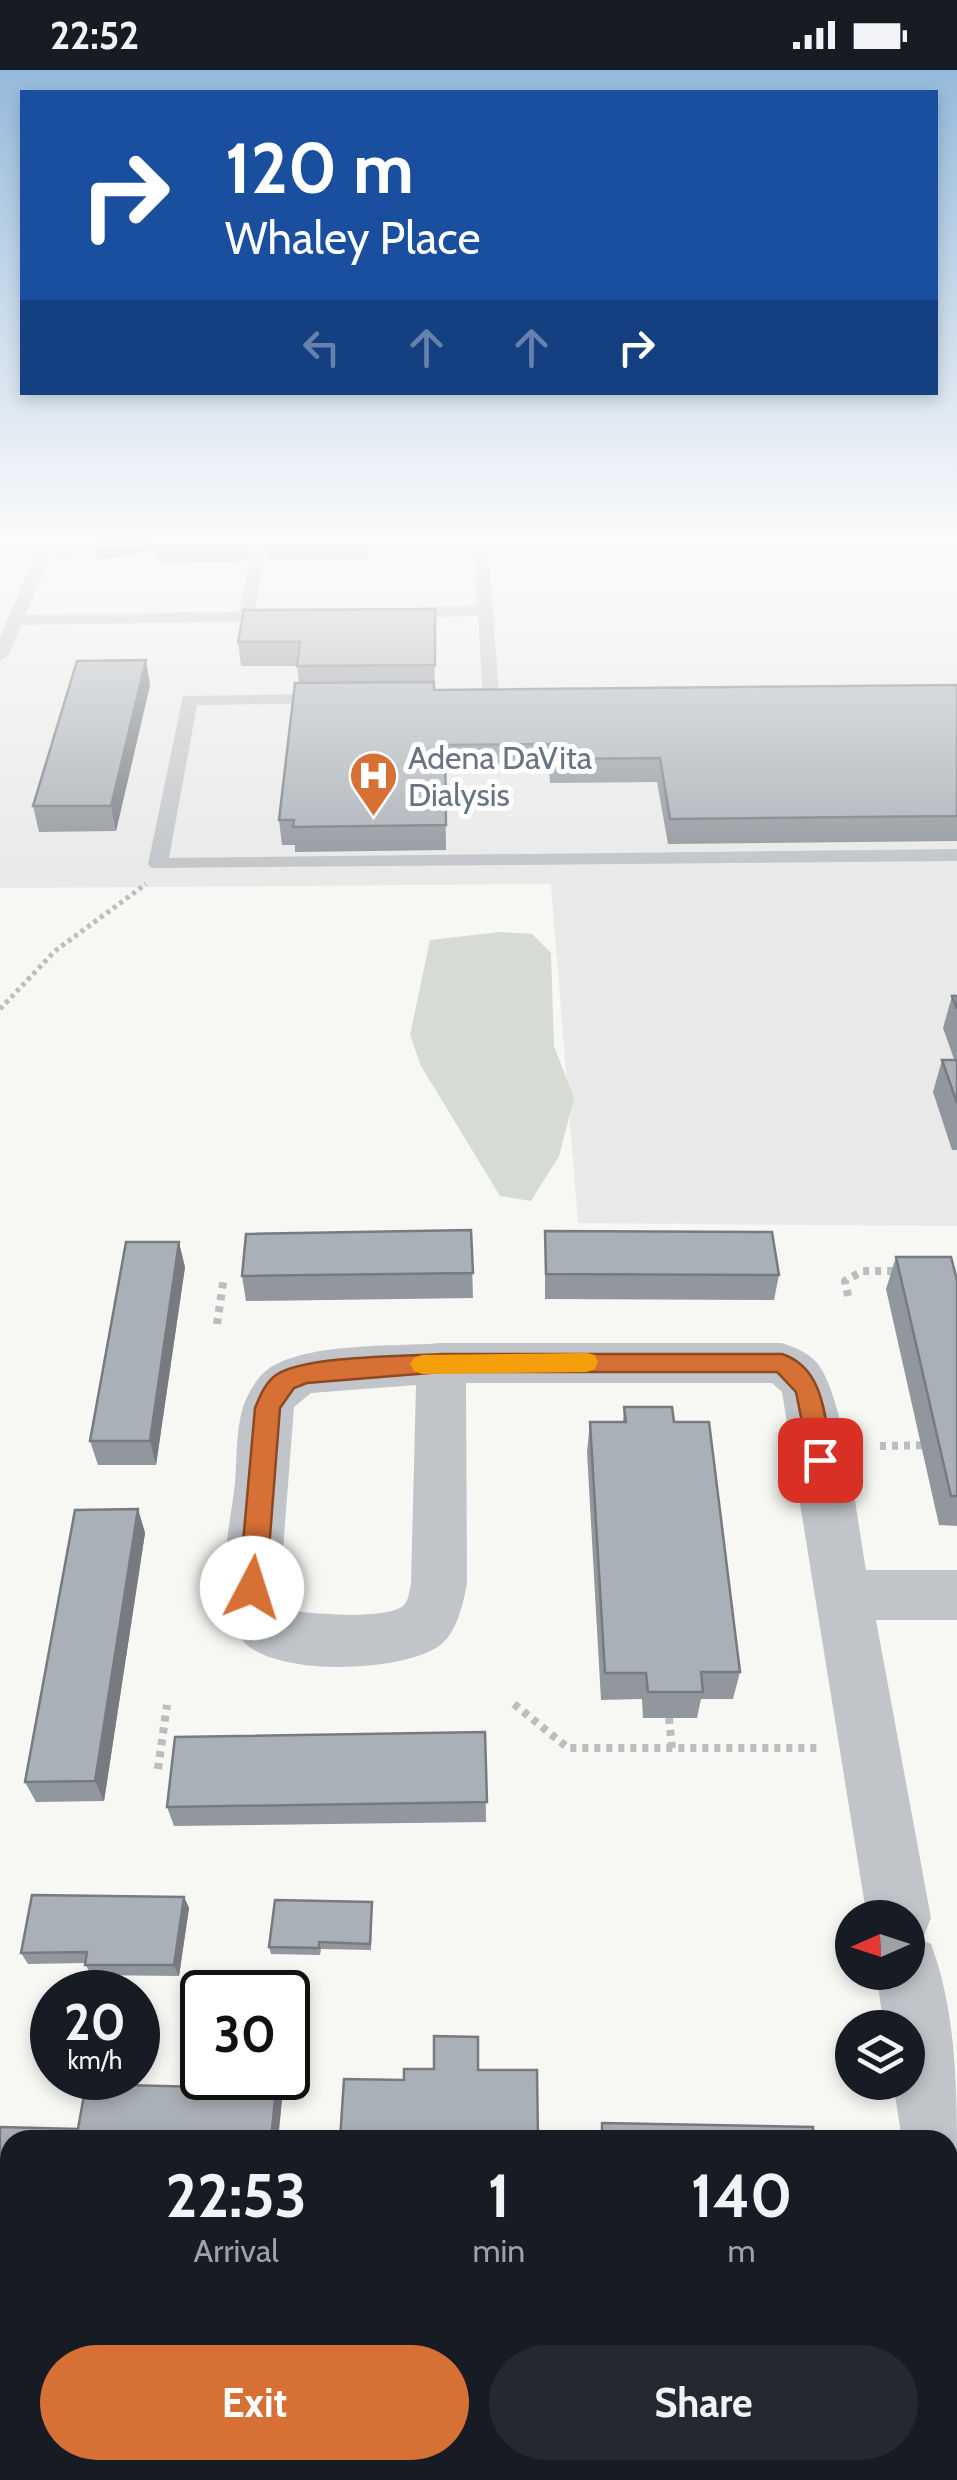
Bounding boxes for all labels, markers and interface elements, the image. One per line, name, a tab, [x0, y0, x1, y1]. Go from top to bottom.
text: 22:52	[50, 12, 139, 59]
text: 120 m	[225, 125, 414, 211]
icon: right	[60, 130, 190, 260]
text: Whaley Place	[225, 211, 481, 265]
icon: left	[294, 320, 349, 375]
icon: ahead	[399, 320, 454, 375]
icon: ahead	[504, 320, 559, 375]
icon: right	[609, 320, 664, 375]
place label: Adena DaVita Dialysis	[408, 738, 593, 814]
hospital icon: Adena DaVita Dialysis	[347, 750, 399, 818]
pin	[778, 1418, 863, 1503]
icon: arrive	[793, 1433, 848, 1488]
position arrow	[200, 1536, 304, 1640]
north arrow	[835, 1900, 925, 1990]
map controls	[835, 1900, 925, 2100]
speed limit sign: 30	[180, 1970, 310, 2100]
text: 20	[64, 1992, 126, 2053]
button: layers	[835, 2010, 925, 2100]
text: km/h	[68, 2045, 122, 2075]
text: 22:53	[166, 2159, 307, 2232]
text: 1	[488, 2159, 510, 2232]
text: 140	[691, 2159, 792, 2232]
text: Arrival	[194, 2231, 279, 2270]
text: min	[472, 2231, 525, 2270]
text: m	[728, 2231, 756, 2270]
button: Exit	[40, 2345, 469, 2460]
button: Share	[489, 2345, 918, 2460]

